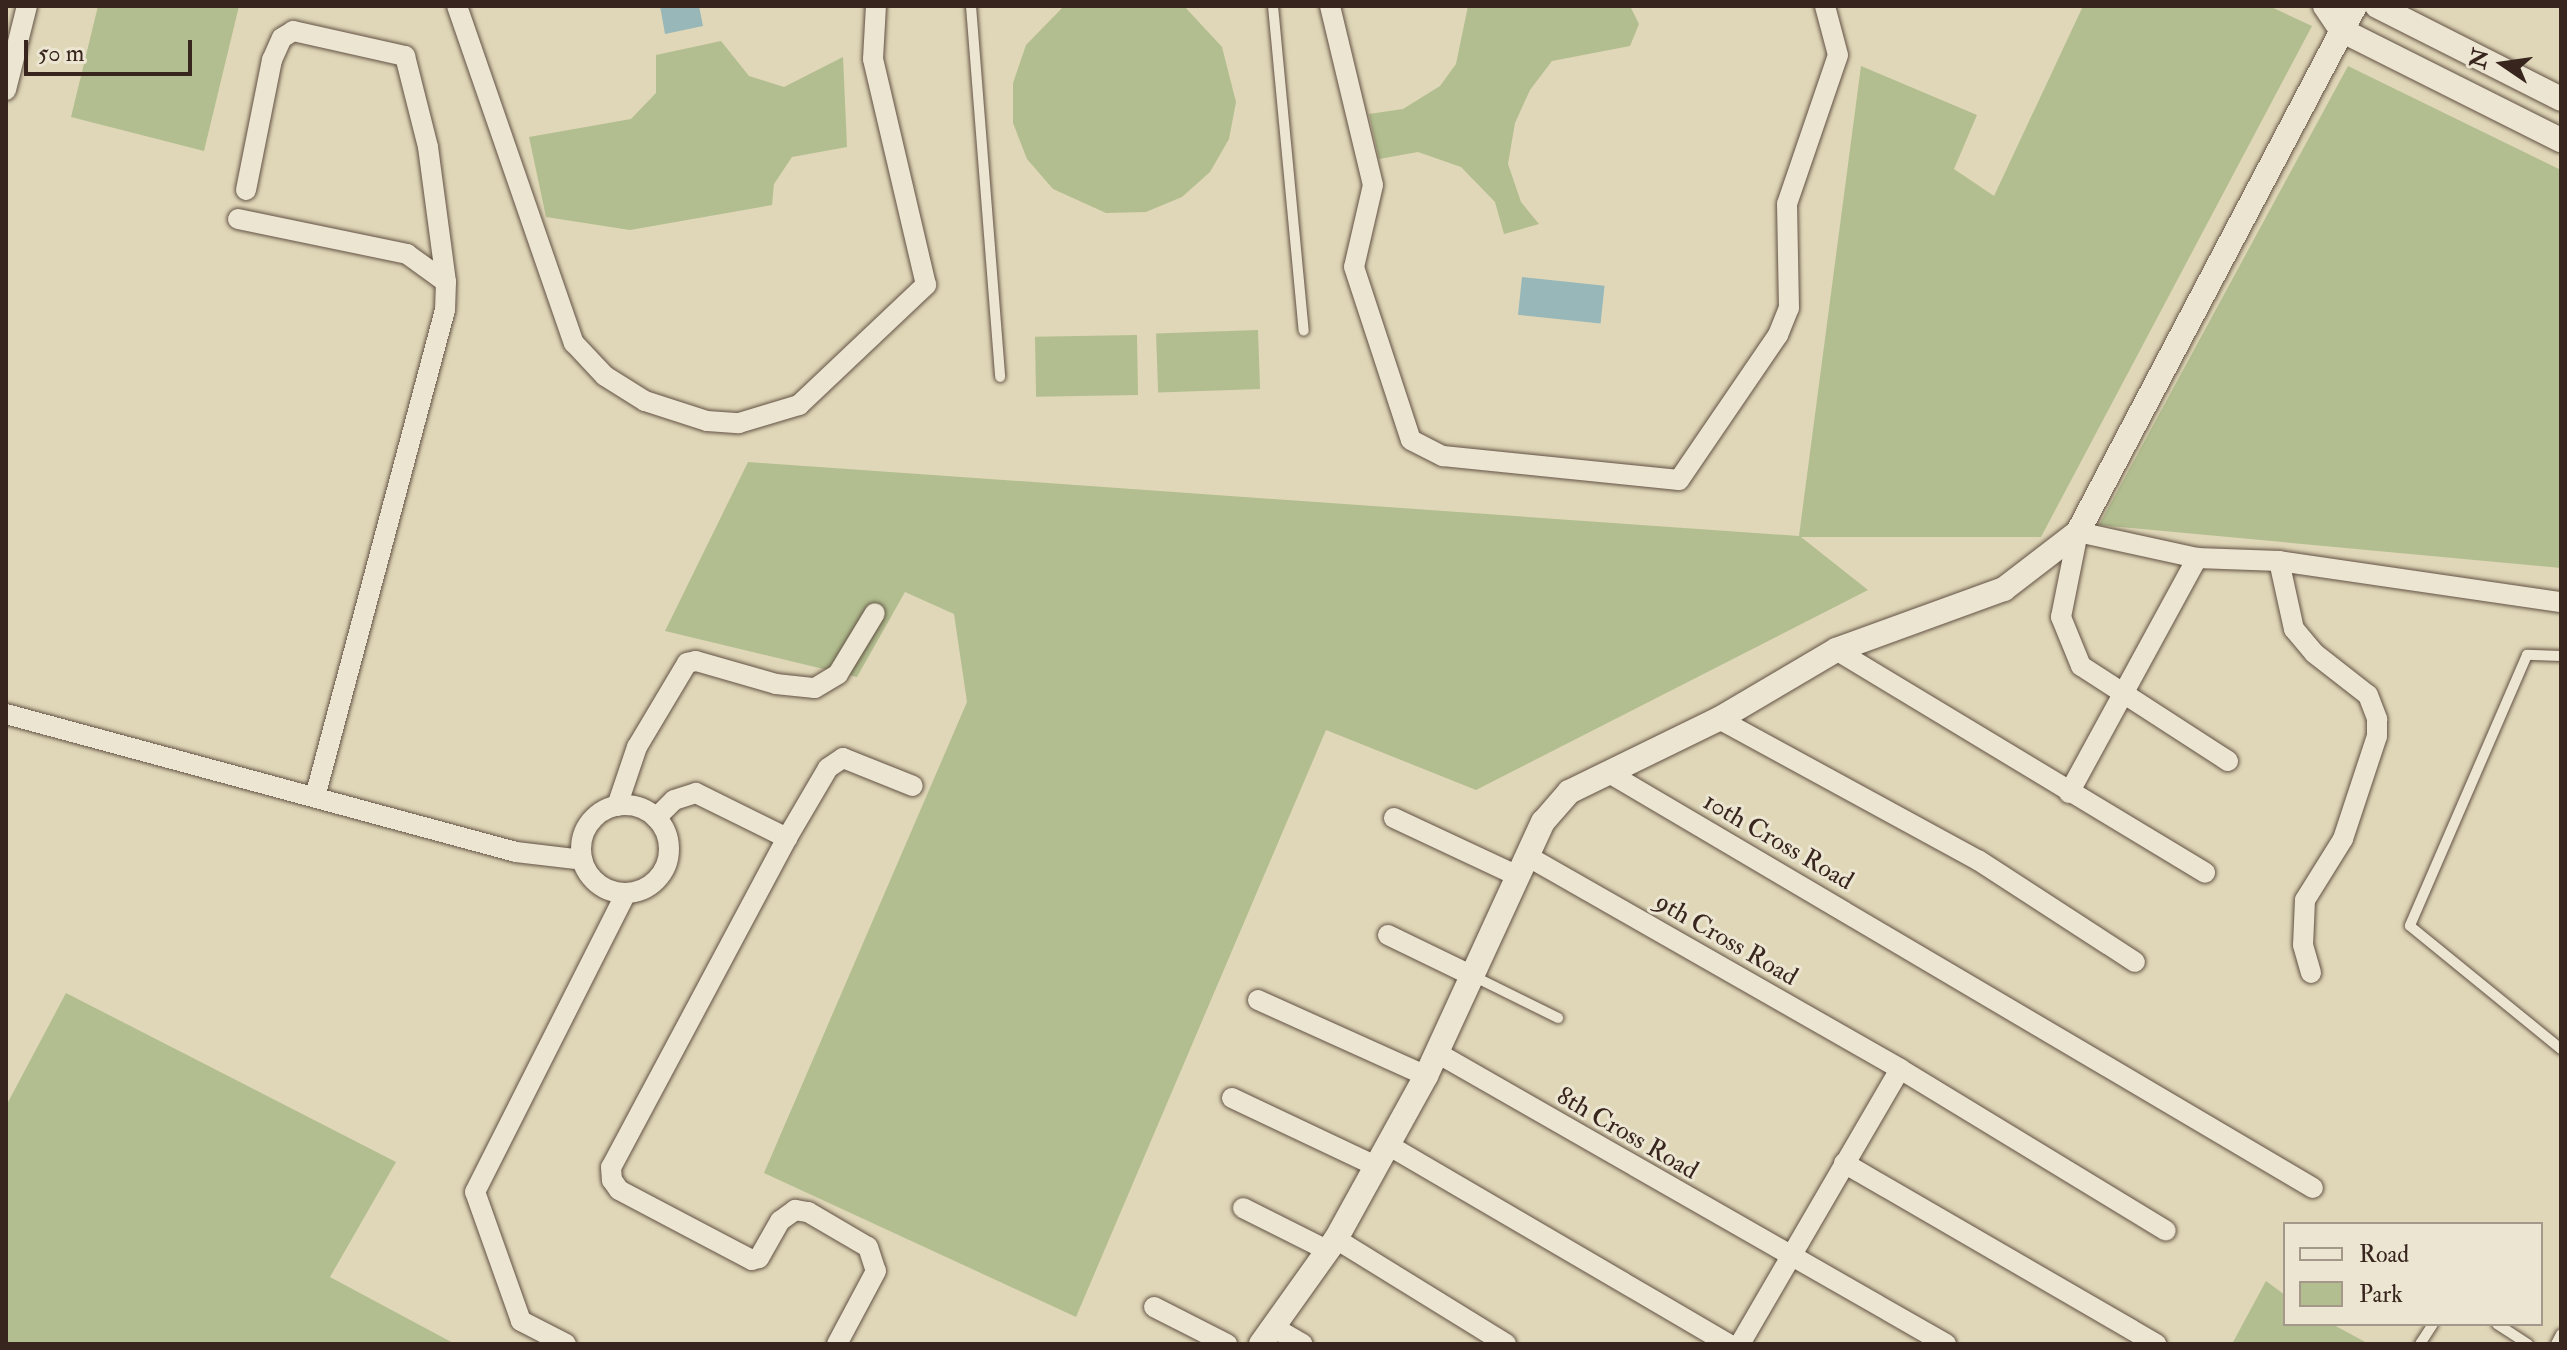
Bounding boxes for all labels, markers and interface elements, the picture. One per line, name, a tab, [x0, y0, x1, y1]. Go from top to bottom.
scale bar	[28, 24, 196, 74]
north arrow	[2463, 24, 2543, 104]
text: 50 m	[38, 38, 84, 69]
text: N	[2464, 46, 2495, 71]
street label: 10th Cross Road	[1697, 786, 1859, 898]
street label: 9th Cross Road	[1649, 887, 1803, 993]
street label: 8th Cross Road	[1551, 1081, 1703, 1187]
legend	[2283, 1222, 2543, 1326]
text: Road	[2359, 1239, 2409, 1270]
text: Park	[2359, 1279, 2403, 1310]

